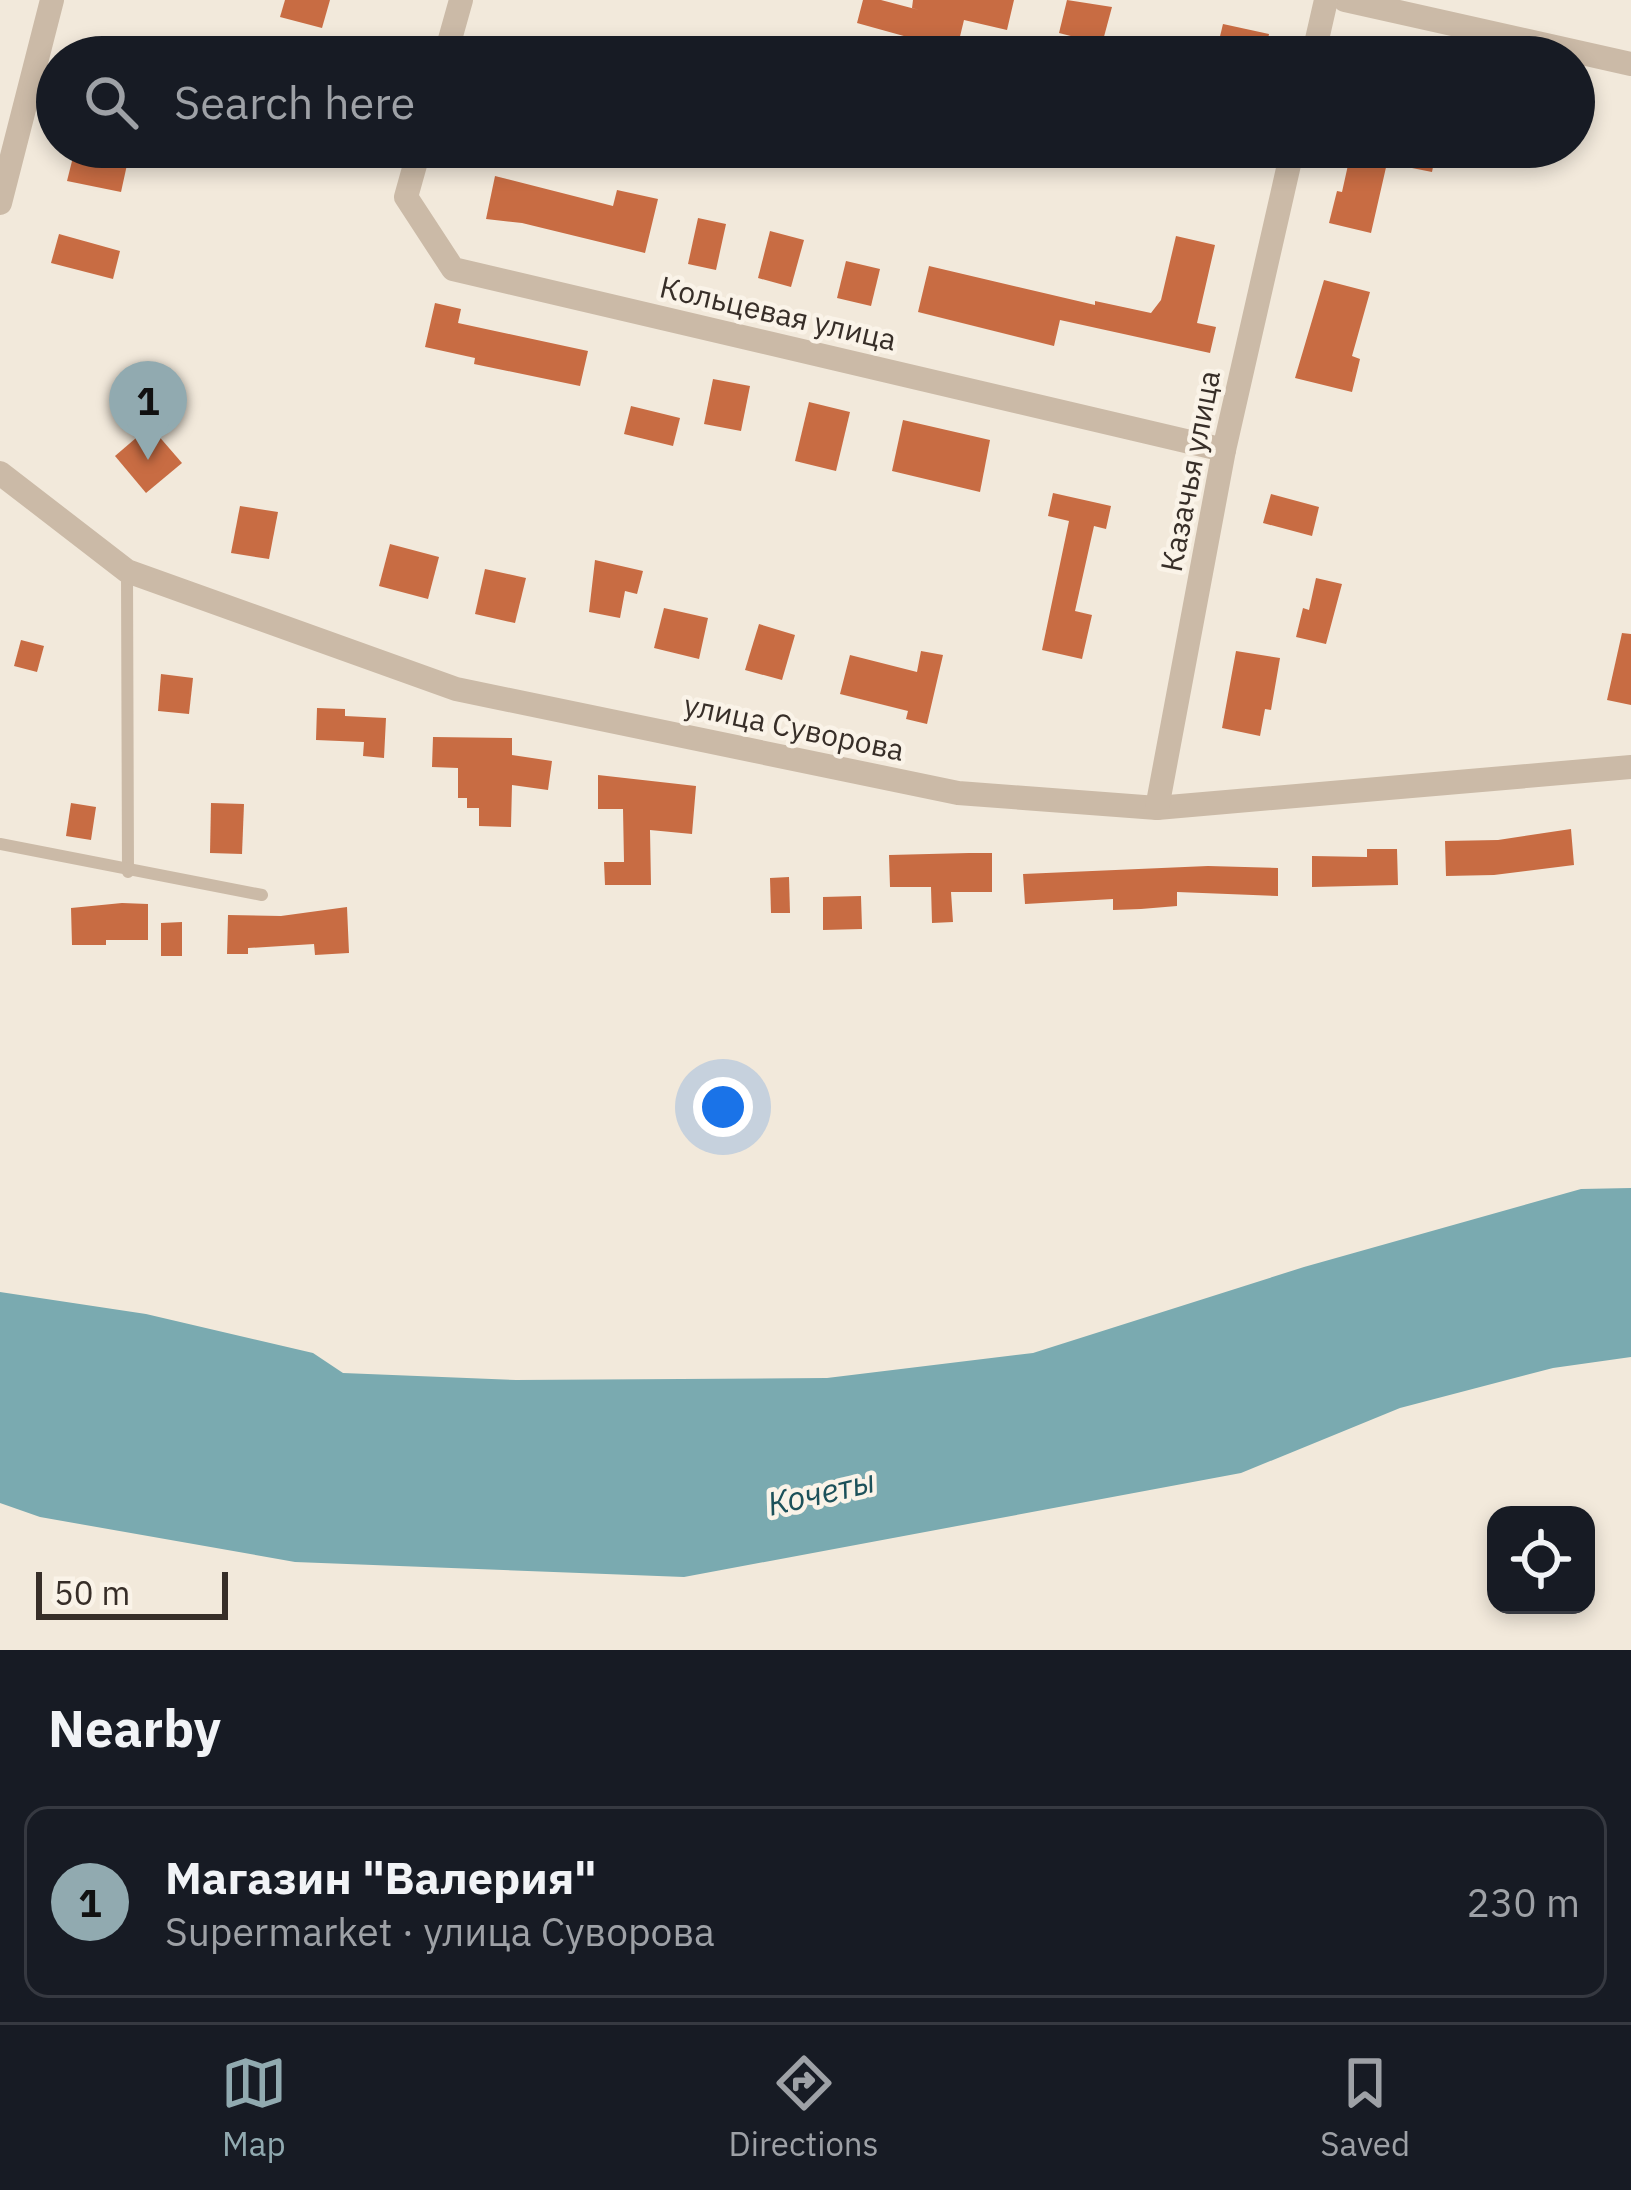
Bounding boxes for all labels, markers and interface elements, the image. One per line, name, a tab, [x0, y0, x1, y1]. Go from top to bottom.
search box	[36, 36, 1595, 168]
icon: search	[78, 69, 144, 135]
text: Search here	[174, 73, 415, 131]
street label: Кольцевая улица	[656, 266, 900, 359]
pin: 1	[109, 361, 187, 460]
street label: Казачья улица	[1151, 367, 1228, 575]
street label: улица Суворова	[681, 684, 908, 769]
your location	[693, 1077, 753, 1137]
water label: Кочеты	[763, 1458, 879, 1525]
map controls	[1487, 1506, 1595, 1614]
button: locate	[1487, 1506, 1595, 1614]
scale bar	[36, 1566, 228, 1619]
text: 50 m	[54, 1571, 130, 1614]
text: Nearby	[48, 1695, 221, 1761]
text: Магазин "Валерия"	[165, 1848, 596, 1906]
text: 1	[78, 1877, 102, 1928]
text: 230 m	[1467, 1877, 1580, 1928]
text: Supermarket · улица Суворова	[165, 1906, 715, 1957]
tab: Map	[221, 2050, 287, 2165]
tab: Directions	[729, 2050, 879, 2165]
tab: Saved	[1320, 2050, 1410, 2165]

